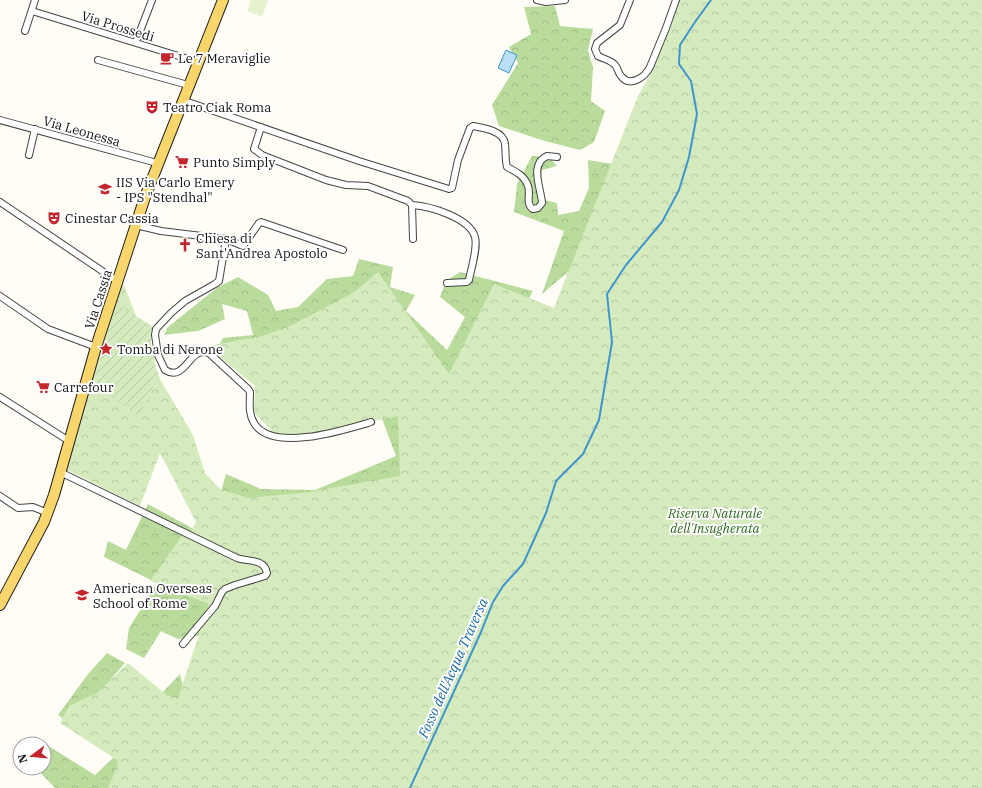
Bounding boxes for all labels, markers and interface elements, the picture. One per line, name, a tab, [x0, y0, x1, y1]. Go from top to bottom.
street label: Via Prossedi	[79, 7, 156, 46]
cafe icon: Le 7 Meraviglie	[159, 50, 175, 66]
place label: Le 7 Meraviglie	[178, 50, 271, 67]
theatre icon: Teatro Ciak Roma	[144, 99, 160, 115]
place label: Teatro Ciak Roma	[163, 99, 271, 116]
street label: Via Leonessa	[41, 112, 122, 151]
supermarket icon: Punto Simply	[174, 154, 190, 170]
place label: Punto Simply	[193, 154, 275, 171]
place label: IIS Via Carlo Emery - IPS "Stendhal"	[116, 174, 234, 206]
school or university icon: IIS Via Carlo Emery - IPS "Stendhal"	[97, 181, 113, 197]
theatre icon: Cinestar Cassia	[46, 210, 62, 226]
place label: Cinestar Cassia	[65, 210, 159, 227]
place label: Chiesa di Sant'Andrea Apostolo	[196, 230, 328, 262]
church icon: Chiesa di Sant'Andrea Apostolo	[177, 237, 193, 253]
street label: Via Cassia	[81, 267, 116, 331]
place icon: Tomba di Nerone	[98, 341, 114, 357]
place label: Tomba di Nerone	[117, 341, 223, 358]
supermarket icon: Carrefour	[35, 379, 51, 395]
place label: Carrefour	[54, 379, 114, 396]
park label: Riserva Naturale dell'Insugherata	[667, 505, 762, 537]
place label: American Overseas School of Rome	[93, 580, 212, 612]
school or university icon: American Overseas School of Rome	[74, 587, 90, 603]
water label: Fosso dell'Acqua Traversa	[414, 595, 492, 742]
north arrow	[12, 736, 52, 776]
text: N	[14, 752, 30, 765]

